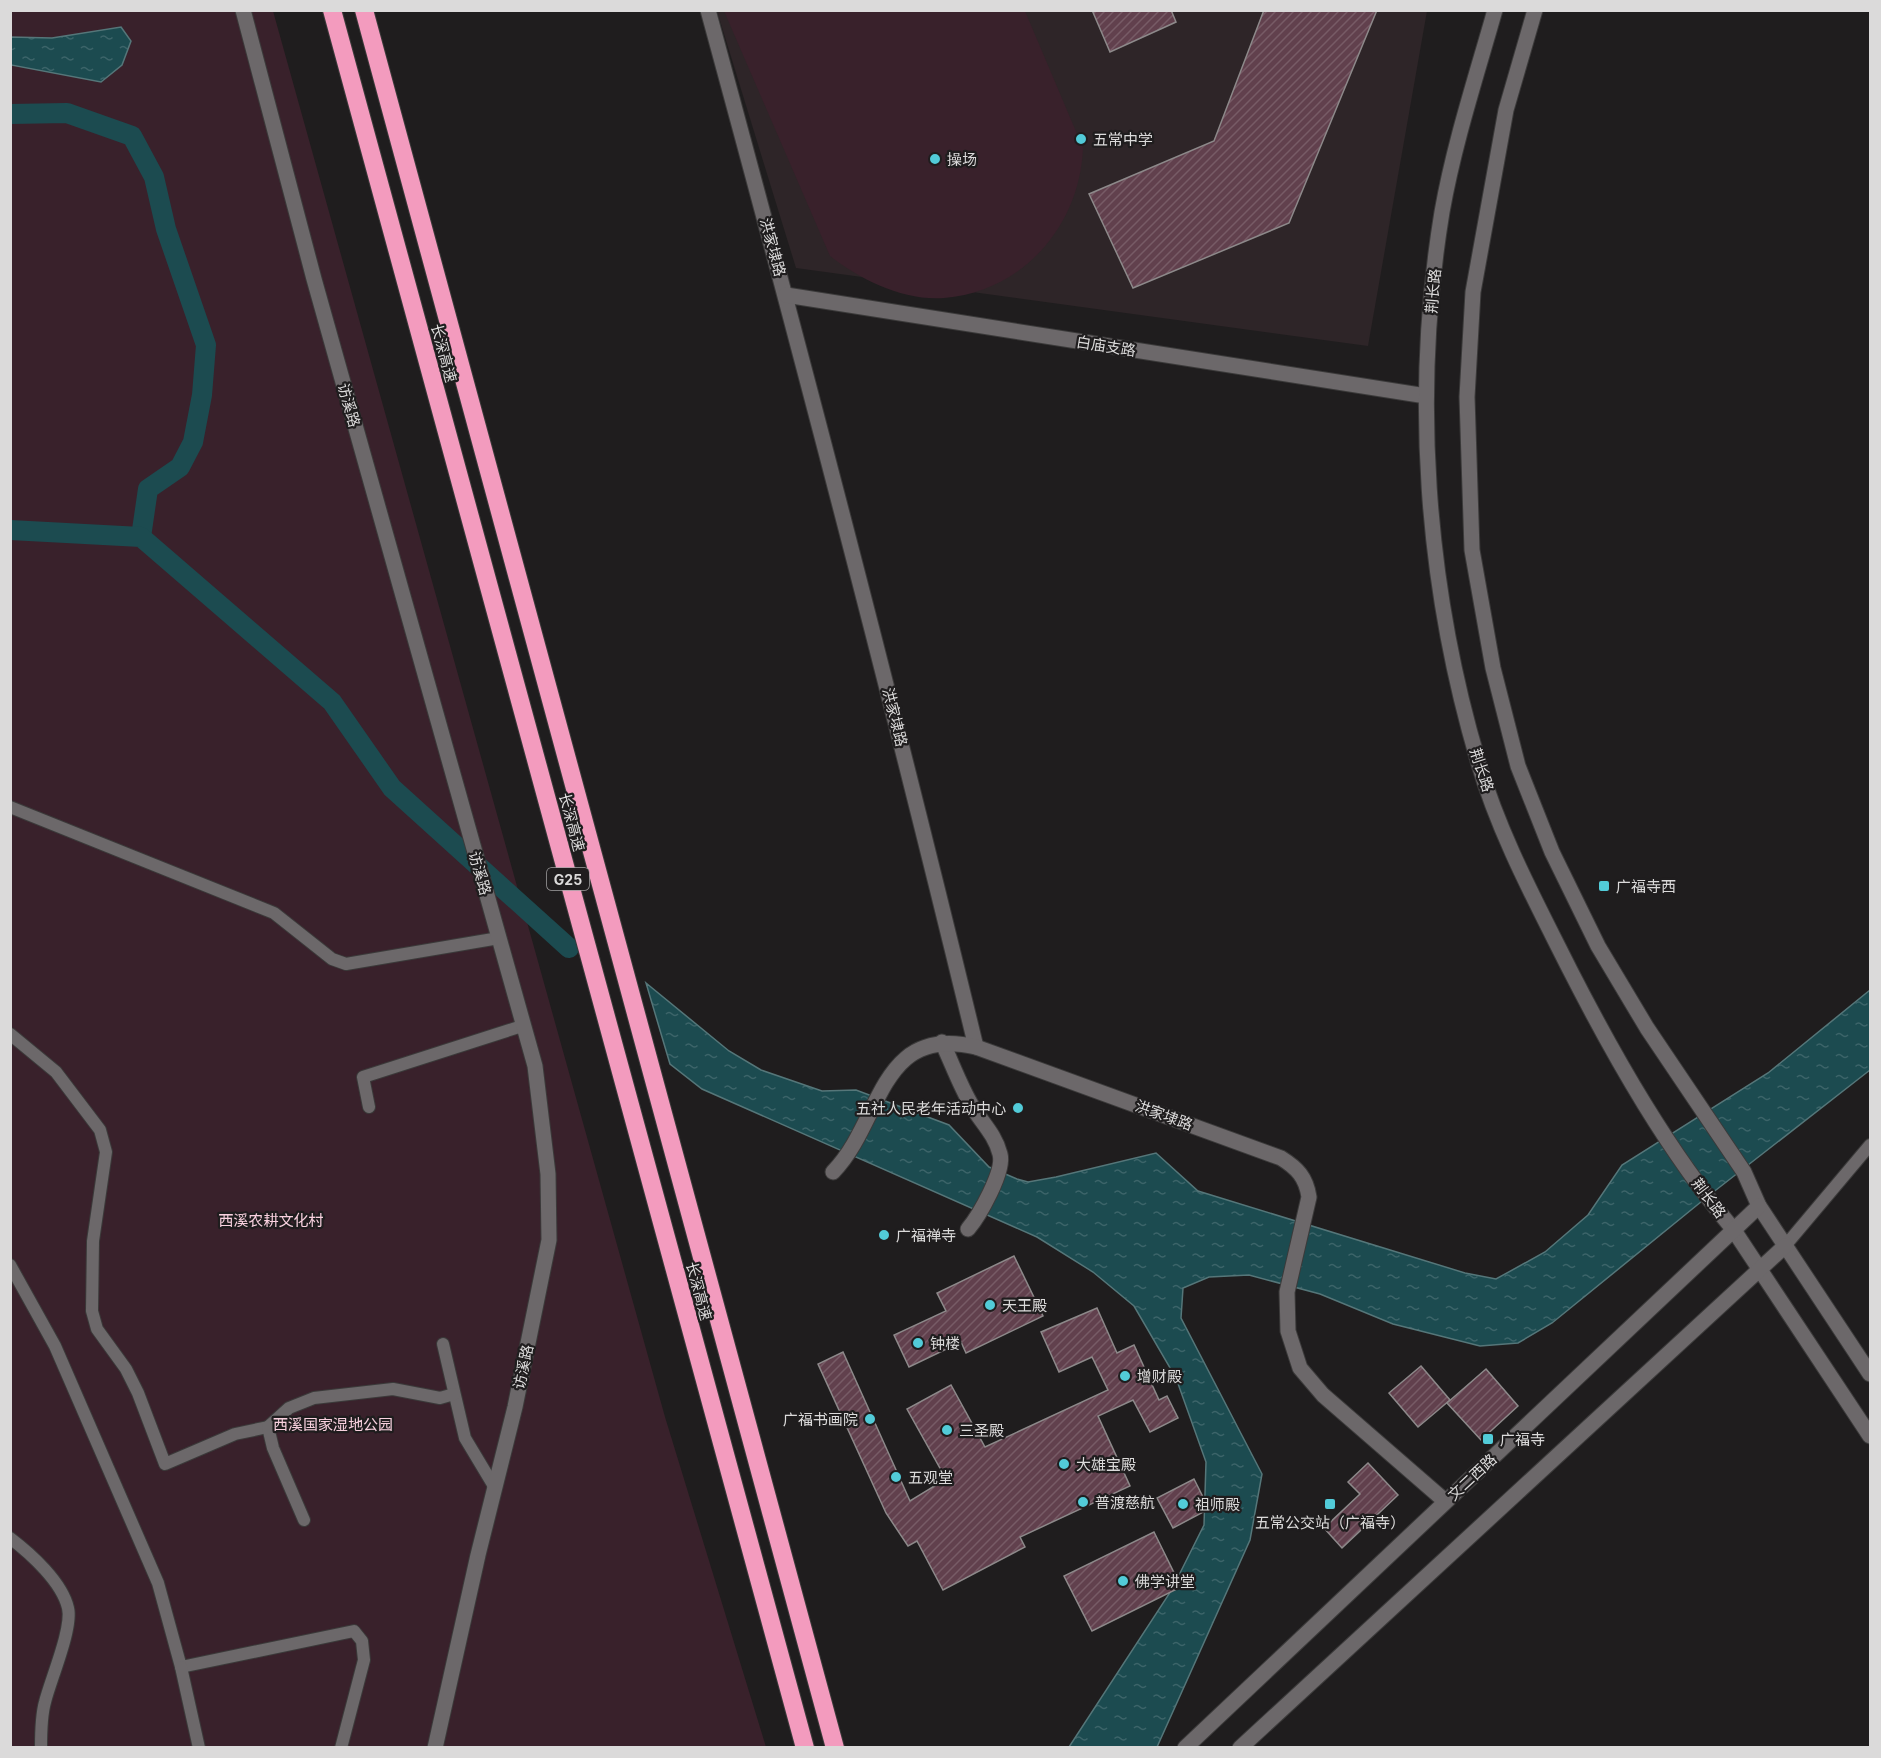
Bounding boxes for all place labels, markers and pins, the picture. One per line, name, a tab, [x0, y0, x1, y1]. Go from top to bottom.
place label: 五常中学	[1093, 130, 1153, 149]
marker: 五常中学	[1074, 132, 1088, 146]
place label: 操场	[947, 150, 977, 169]
marker: 操场	[928, 152, 942, 166]
place label: 广福寺西	[1616, 877, 1676, 896]
marker: 广福寺西	[1597, 879, 1611, 893]
place label: 五社人民老年活动中心	[856, 1099, 1006, 1118]
marker: 五社人民老年活动中心	[1011, 1101, 1025, 1115]
place label: 广福禅寺	[896, 1226, 956, 1245]
marker: 广福禅寺	[877, 1228, 891, 1242]
place label: 天王殿	[1002, 1296, 1047, 1315]
marker: 天王殿	[983, 1298, 997, 1312]
place label: 钟楼	[930, 1334, 960, 1353]
marker: 钟楼	[911, 1336, 925, 1350]
place label: 增财殿	[1137, 1367, 1182, 1386]
marker: 增财殿	[1118, 1369, 1132, 1383]
place label: 广福书画院	[783, 1410, 858, 1429]
marker: 广福书画院	[863, 1412, 877, 1426]
place label: 三圣殿	[959, 1421, 1004, 1440]
marker: 三圣殿	[940, 1423, 954, 1437]
place label: 广福寺	[1500, 1430, 1545, 1449]
marker: 广福寺	[1481, 1432, 1495, 1446]
place label: 大雄宝殿	[1076, 1455, 1136, 1474]
marker: 大雄宝殿	[1057, 1457, 1071, 1471]
place label: 五观堂	[908, 1468, 953, 1487]
marker: 五观堂	[889, 1470, 903, 1484]
place label: 普渡慈航	[1095, 1493, 1155, 1512]
marker: 普渡慈航	[1076, 1495, 1090, 1509]
place label: 祖师殿	[1195, 1495, 1240, 1514]
marker: 祖师殿	[1176, 1497, 1190, 1511]
marker: 五常公交站（广福寺）	[1323, 1497, 1337, 1511]
place label: 五常公交站（广福寺）	[1255, 1513, 1405, 1532]
place label: 佛学讲堂	[1135, 1572, 1195, 1591]
marker: 佛学讲堂	[1116, 1574, 1130, 1588]

